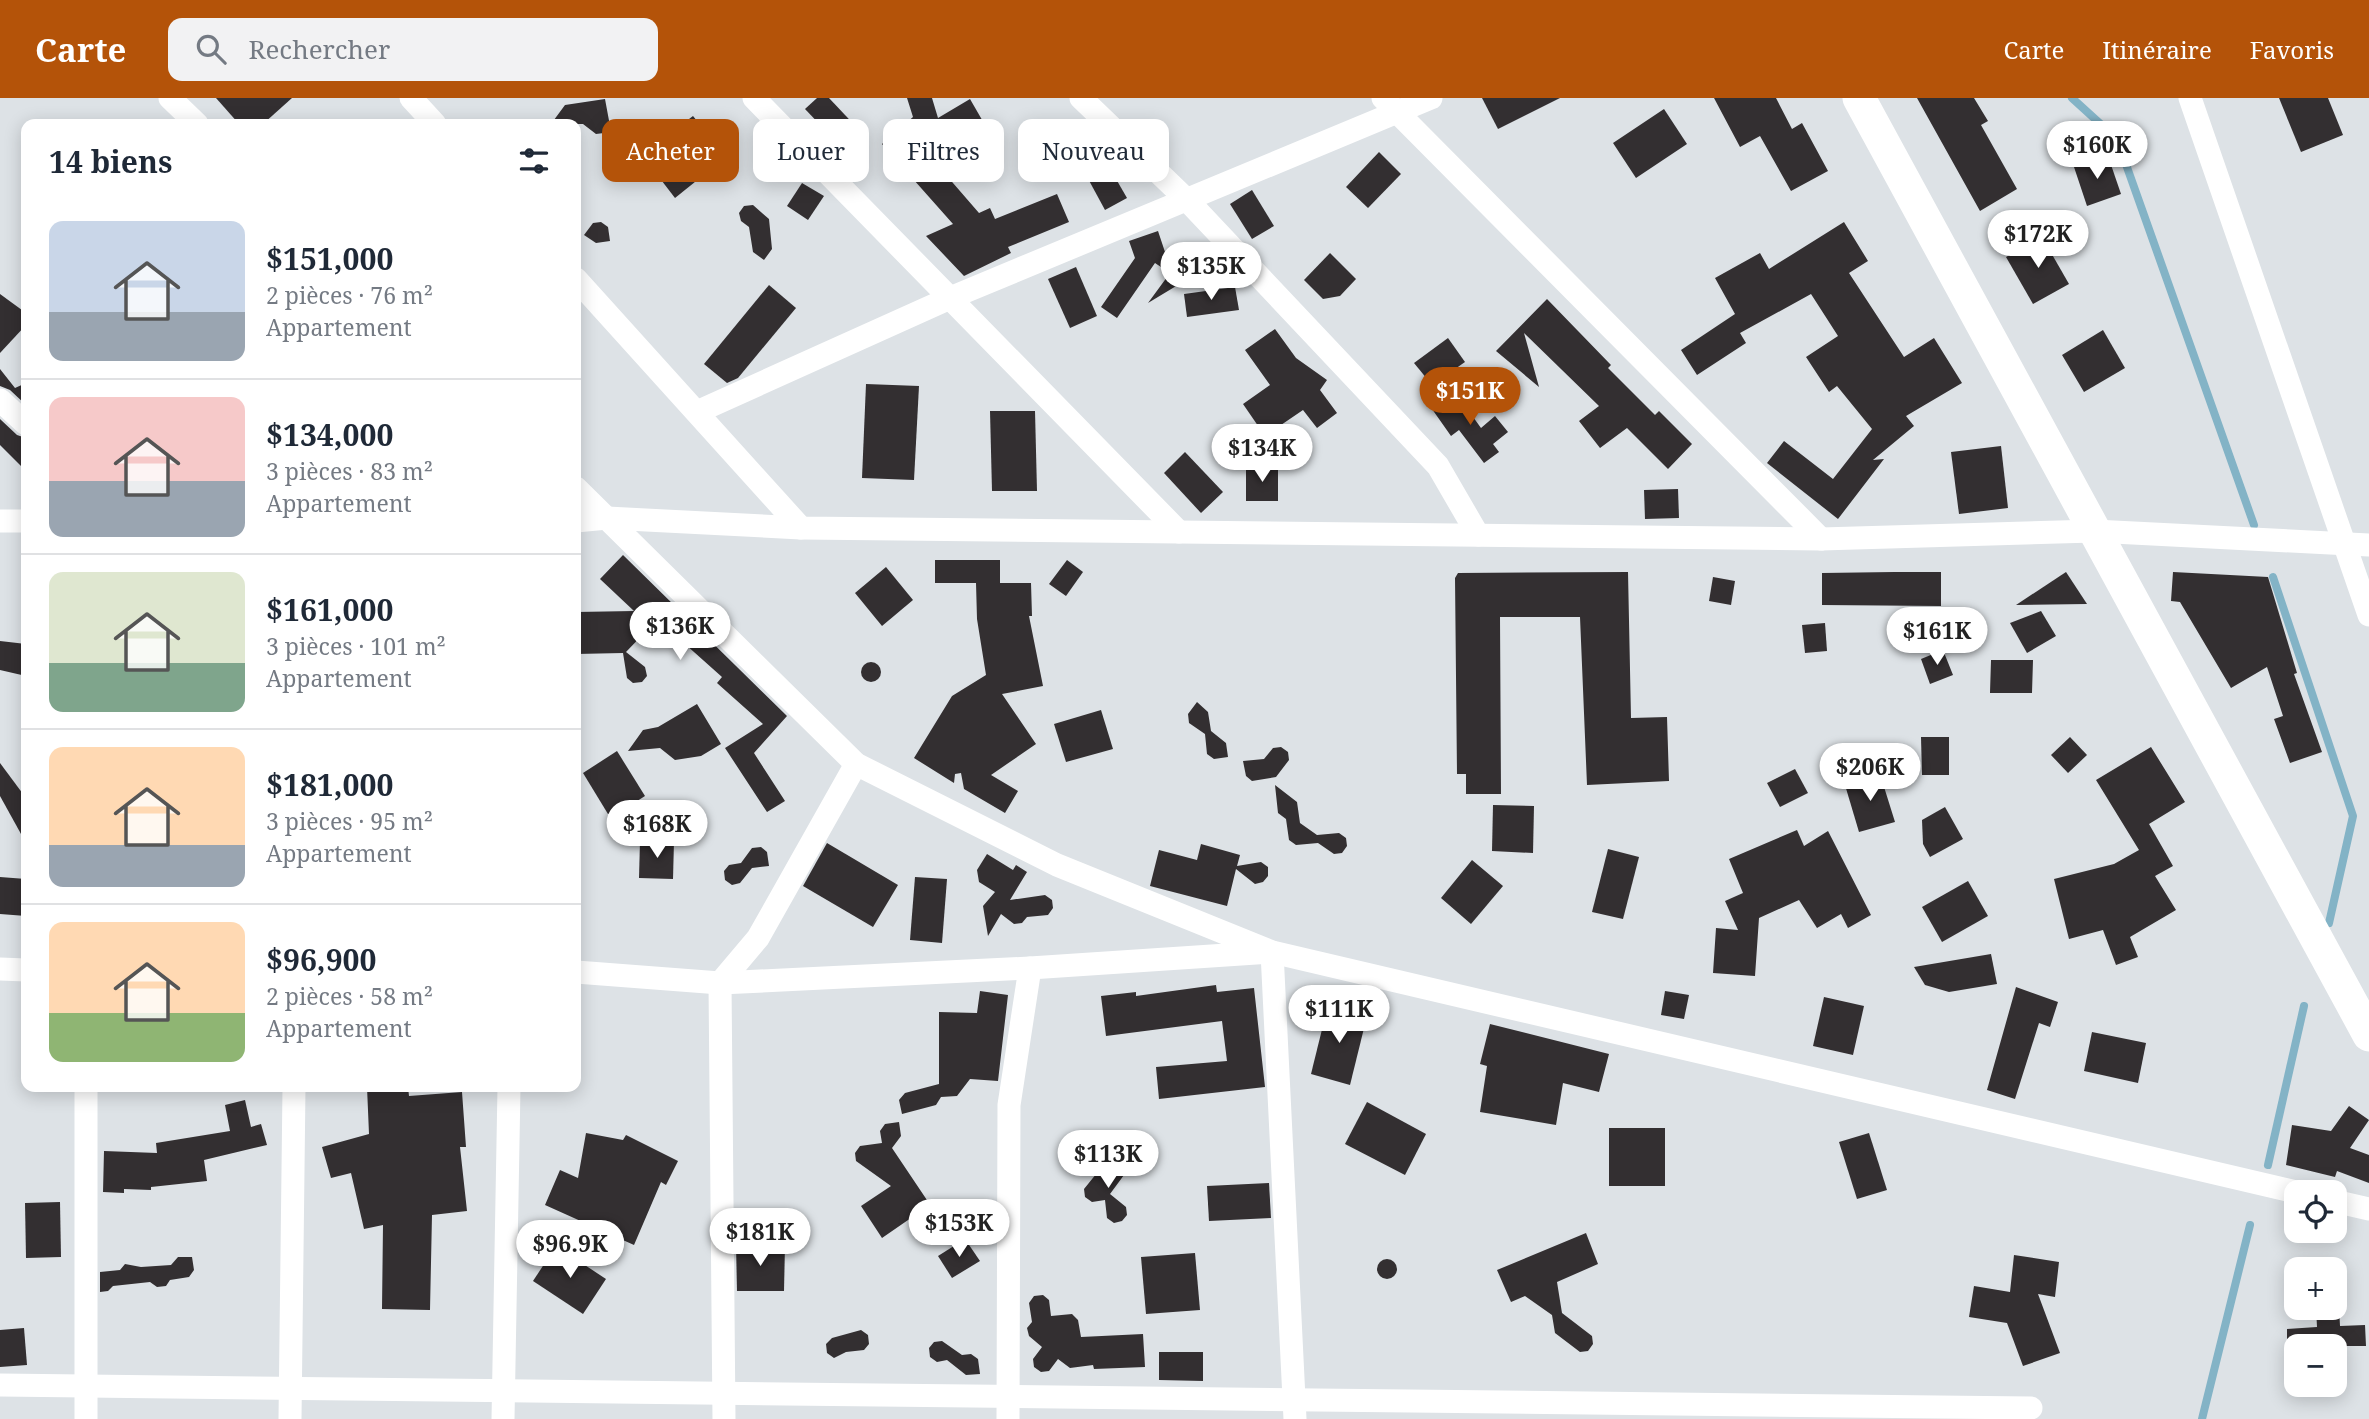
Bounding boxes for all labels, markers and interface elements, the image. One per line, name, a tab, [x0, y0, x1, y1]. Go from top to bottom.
search box	[168, 18, 658, 81]
text: Carte	[35, 27, 126, 72]
icon: search	[192, 30, 230, 68]
text: Rechercher	[248, 31, 390, 67]
text: Carte	[2003, 33, 2064, 66]
text: Itinéraire	[2102, 33, 2212, 66]
text: Favoris	[2250, 33, 2334, 66]
chip: Acheter	[602, 119, 739, 182]
chip: Louer	[753, 119, 869, 182]
chip: Filtres	[883, 119, 1004, 182]
chip: Nouveau	[1018, 119, 1169, 182]
pin: $160K	[2048, 122, 2146, 181]
text: $160K	[2063, 128, 2131, 160]
text: 14 biens	[49, 141, 172, 182]
icon: filters	[515, 142, 553, 180]
pin: $172K	[1989, 211, 2087, 270]
text: $172K	[2004, 217, 2072, 249]
text: $151,000	[266, 238, 393, 279]
pin: $135K	[1162, 242, 1260, 302]
icon: home	[105, 249, 189, 333]
text: $135K	[1177, 249, 1245, 281]
text: 2 pièces · 76 m²	[266, 279, 433, 311]
text: Appartement	[266, 311, 412, 343]
pin: $151K	[1421, 368, 1519, 427]
text: $151K	[1436, 374, 1504, 406]
text: $134,000	[266, 414, 393, 455]
pin: $134K	[1213, 424, 1311, 484]
icon: home	[105, 425, 189, 509]
text: $134K	[1228, 431, 1296, 463]
text: 3 pièces · 83 m²	[266, 455, 433, 487]
text: Appartement	[266, 487, 412, 519]
text: $161,000	[266, 589, 393, 630]
icon: home	[105, 600, 189, 684]
pin: $136K	[631, 602, 729, 662]
pin: $161K	[1888, 608, 1986, 667]
text: $136K	[646, 609, 714, 641]
text: $161K	[1903, 614, 1971, 646]
text: 3 pièces · 101 m²	[266, 630, 446, 662]
text: Appartement	[266, 662, 412, 694]
pin: $206K	[1821, 744, 1919, 803]
text: $206K	[1836, 750, 1904, 782]
text: $181,000	[266, 764, 393, 805]
icon: home	[105, 775, 189, 859]
pin: $168K	[608, 800, 706, 860]
text: 3 pièces · 95 m²	[266, 805, 433, 837]
text: $168K	[623, 807, 691, 839]
text: Appartement	[266, 837, 412, 869]
text: $96,900	[266, 939, 377, 980]
icon: home	[105, 950, 189, 1034]
text: 2 pièces · 58 m²	[266, 980, 433, 1012]
pin: $111K	[1290, 986, 1388, 1045]
text: $111K	[1305, 992, 1373, 1024]
text: Appartement	[266, 1012, 412, 1044]
pin: $113K	[1059, 1130, 1157, 1190]
text: $113K	[1074, 1137, 1142, 1169]
map controls	[2284, 1180, 2347, 1397]
button: locate	[2284, 1180, 2347, 1243]
pin: $153K	[910, 1200, 1008, 1259]
text: $153K	[925, 1206, 993, 1238]
pin: $181K	[711, 1208, 809, 1268]
text: $181K	[726, 1215, 794, 1247]
pin: $96.9K	[513, 1220, 627, 1280]
text: $96.9K	[532, 1227, 608, 1259]
button: +	[2284, 1257, 2347, 1320]
button: −	[2284, 1334, 2347, 1397]

